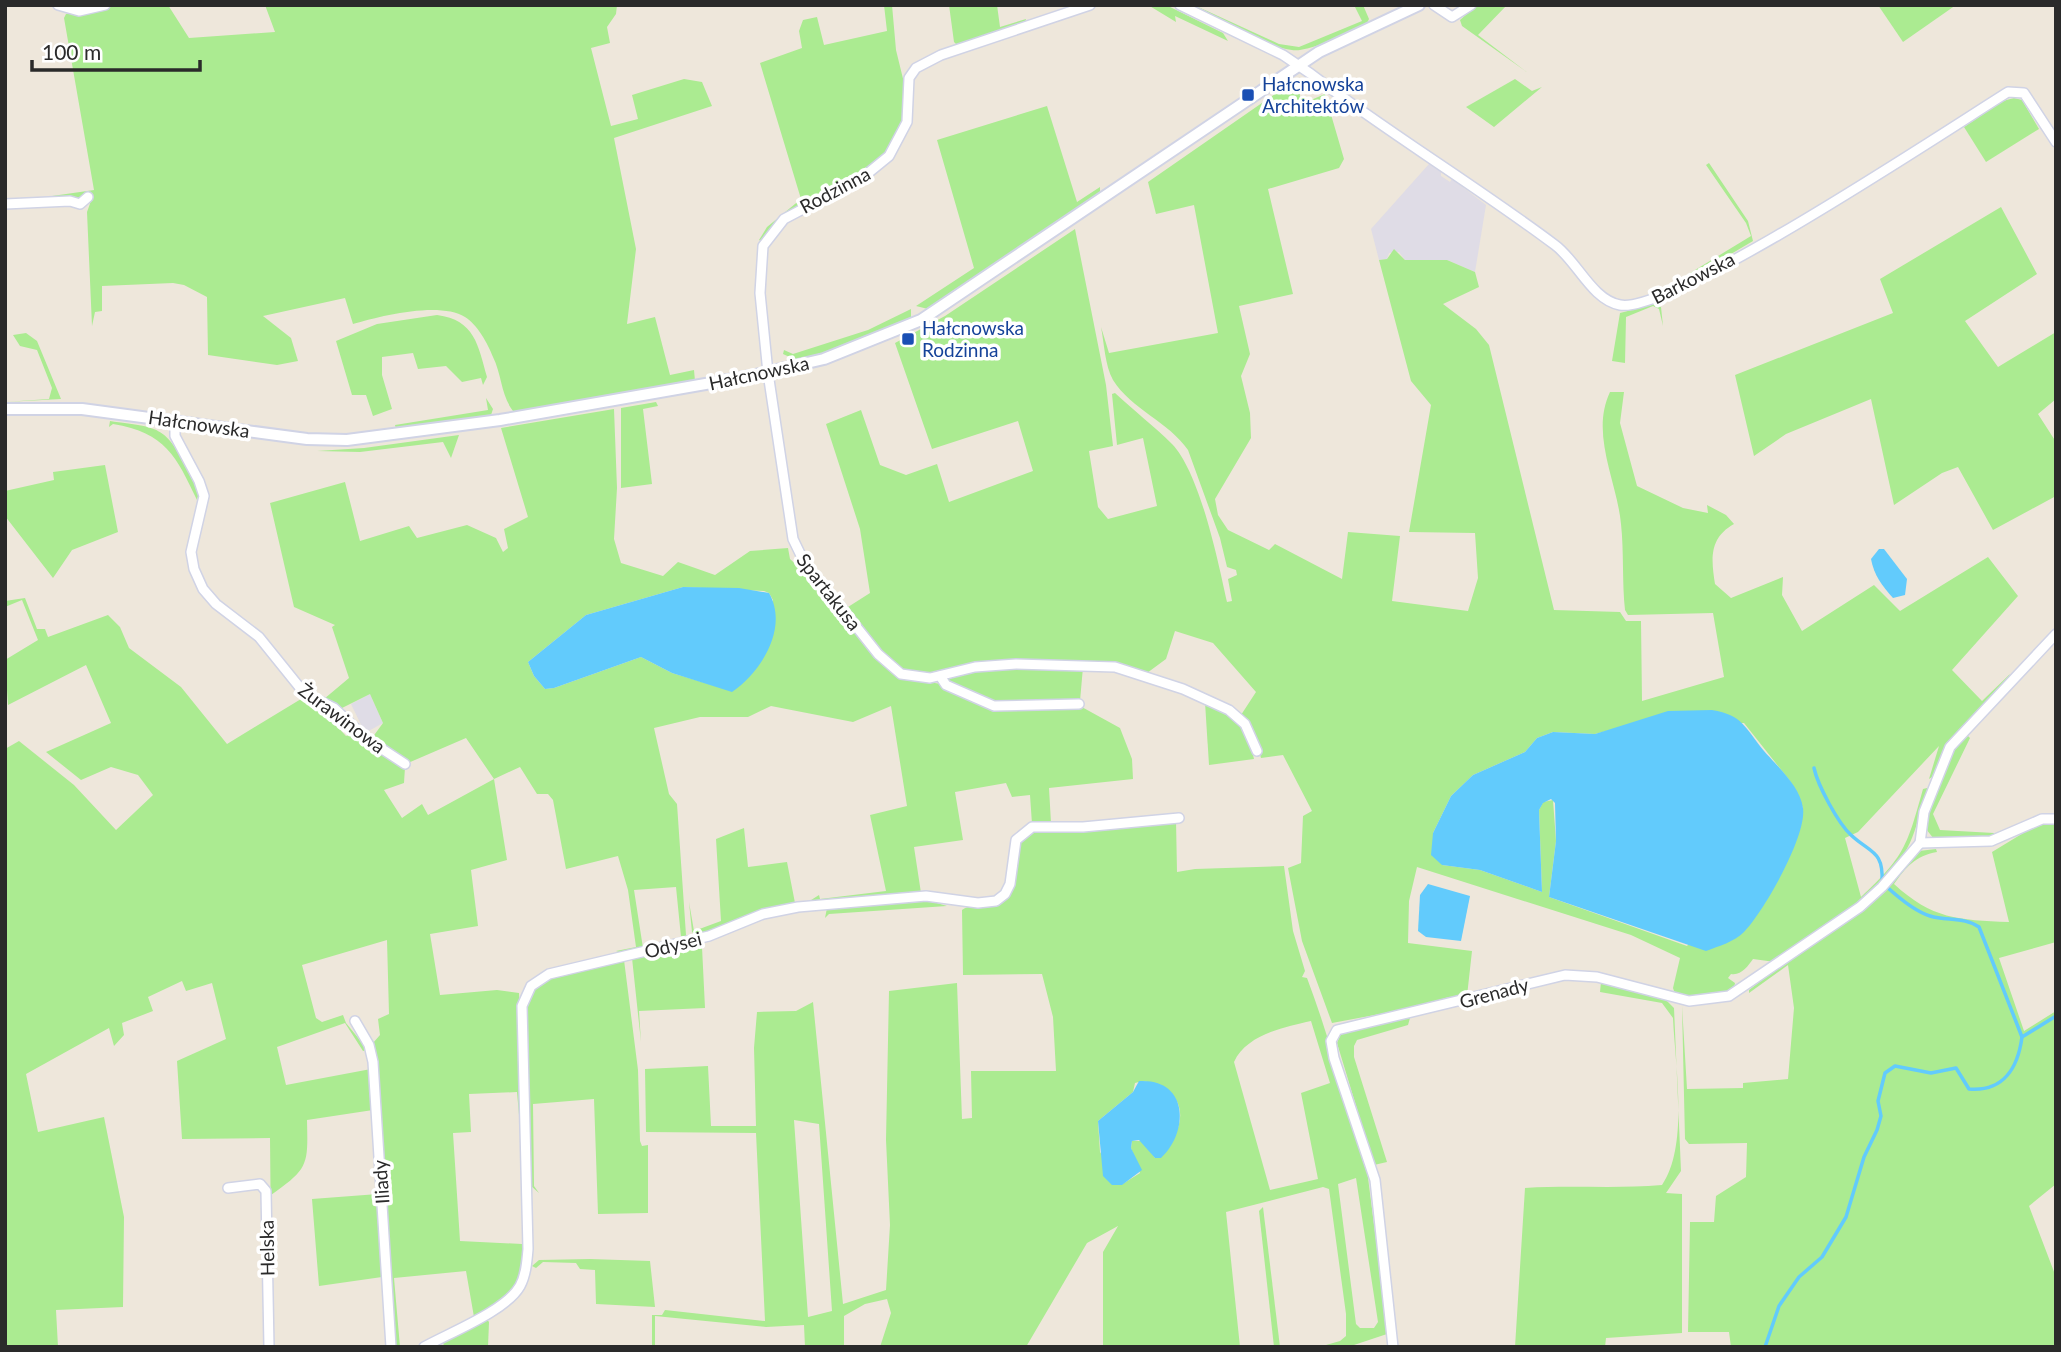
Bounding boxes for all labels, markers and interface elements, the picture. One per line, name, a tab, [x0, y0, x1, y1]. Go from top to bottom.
scale bar	[32, 28, 200, 72]
text: 100 m	[42, 39, 101, 64]
place label: Hałcnowska Architektów	[1262, 72, 1364, 117]
marker: Hałcnowska Architektów	[1240, 87, 1256, 103]
street label: Rodzinna	[796, 161, 874, 218]
street label: Barkowska	[1647, 247, 1738, 308]
place label: Hałcnowska Rodzinna	[922, 316, 1024, 361]
marker: Hałcnowska Rodzinna	[900, 331, 916, 347]
street label: Hałcnowska	[707, 351, 811, 394]
street label: Hałcnowska	[147, 405, 251, 442]
street label: Spartakusa	[792, 549, 867, 635]
street label: Żurawinowa	[294, 678, 390, 758]
street label: Odysei	[642, 926, 704, 963]
street label: Grenady	[1457, 972, 1531, 1013]
street label: Iliady	[367, 1159, 394, 1205]
street label: Helska	[255, 1220, 278, 1276]

